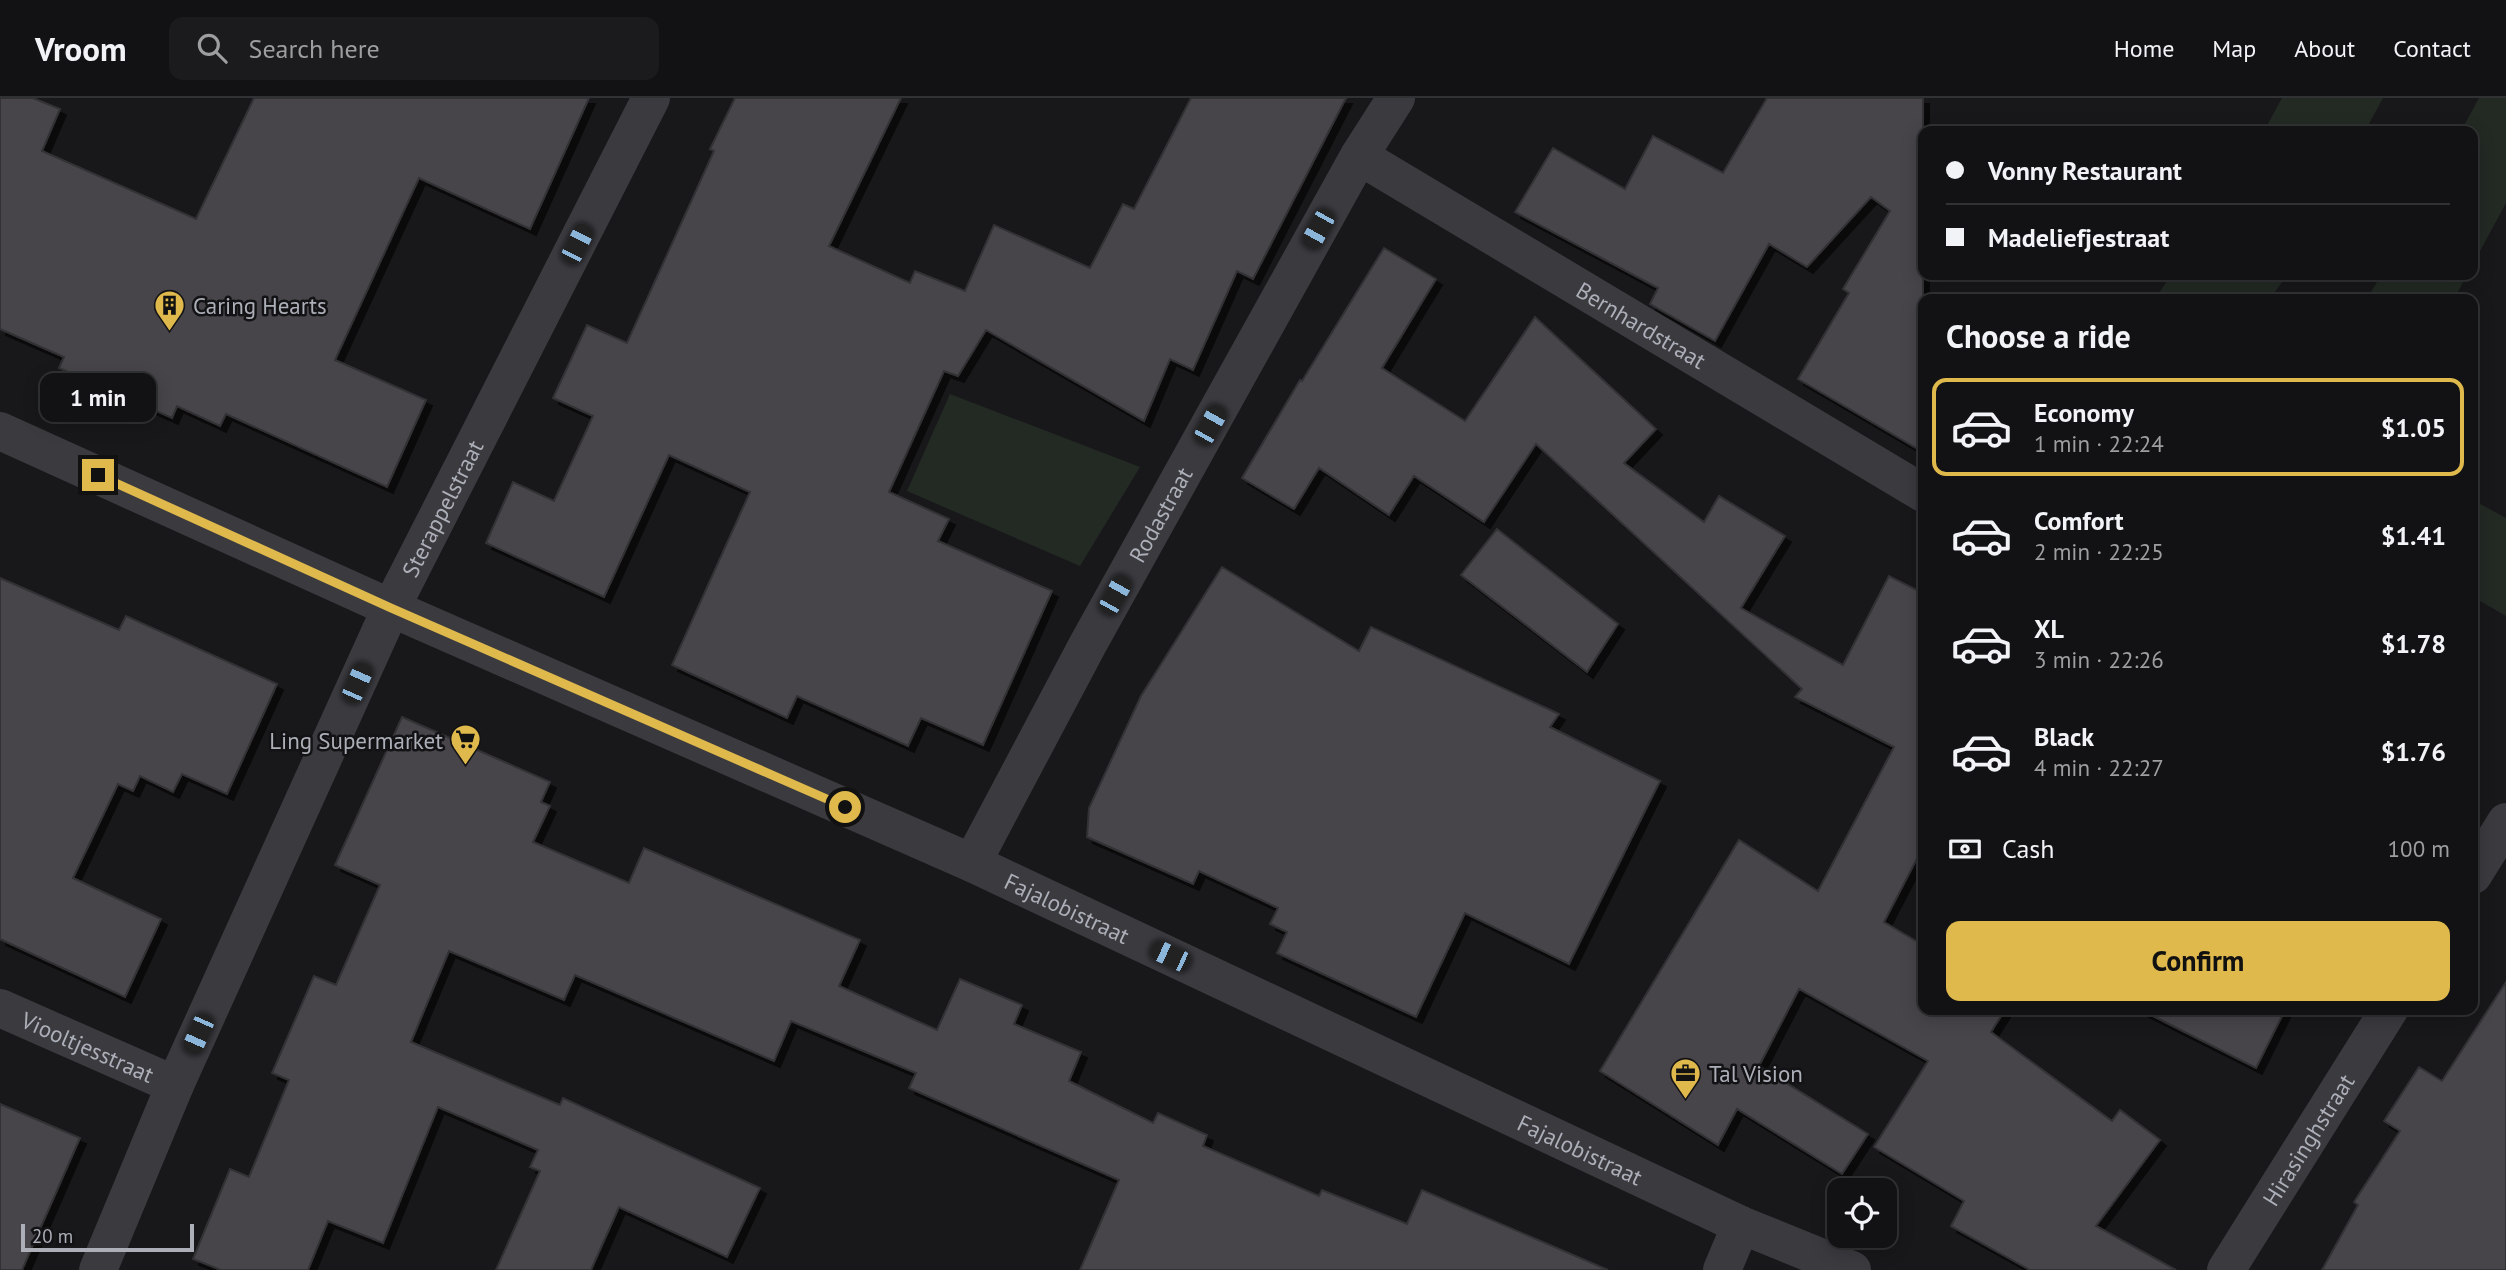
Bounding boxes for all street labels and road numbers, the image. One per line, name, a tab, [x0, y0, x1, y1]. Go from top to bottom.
street label: Bernhardstraat	[1571, 275, 1712, 375]
street label: Sterappelstraat	[395, 435, 489, 582]
street label: Rodastraat	[1122, 461, 1198, 567]
street label: Fajalobistraat	[1000, 866, 1134, 950]
street label: Viooltjesstraat	[16, 1004, 159, 1089]
street label: Hirasinghstraat	[2256, 1068, 2360, 1211]
street label: Fajalobistraat	[1513, 1108, 1647, 1191]

